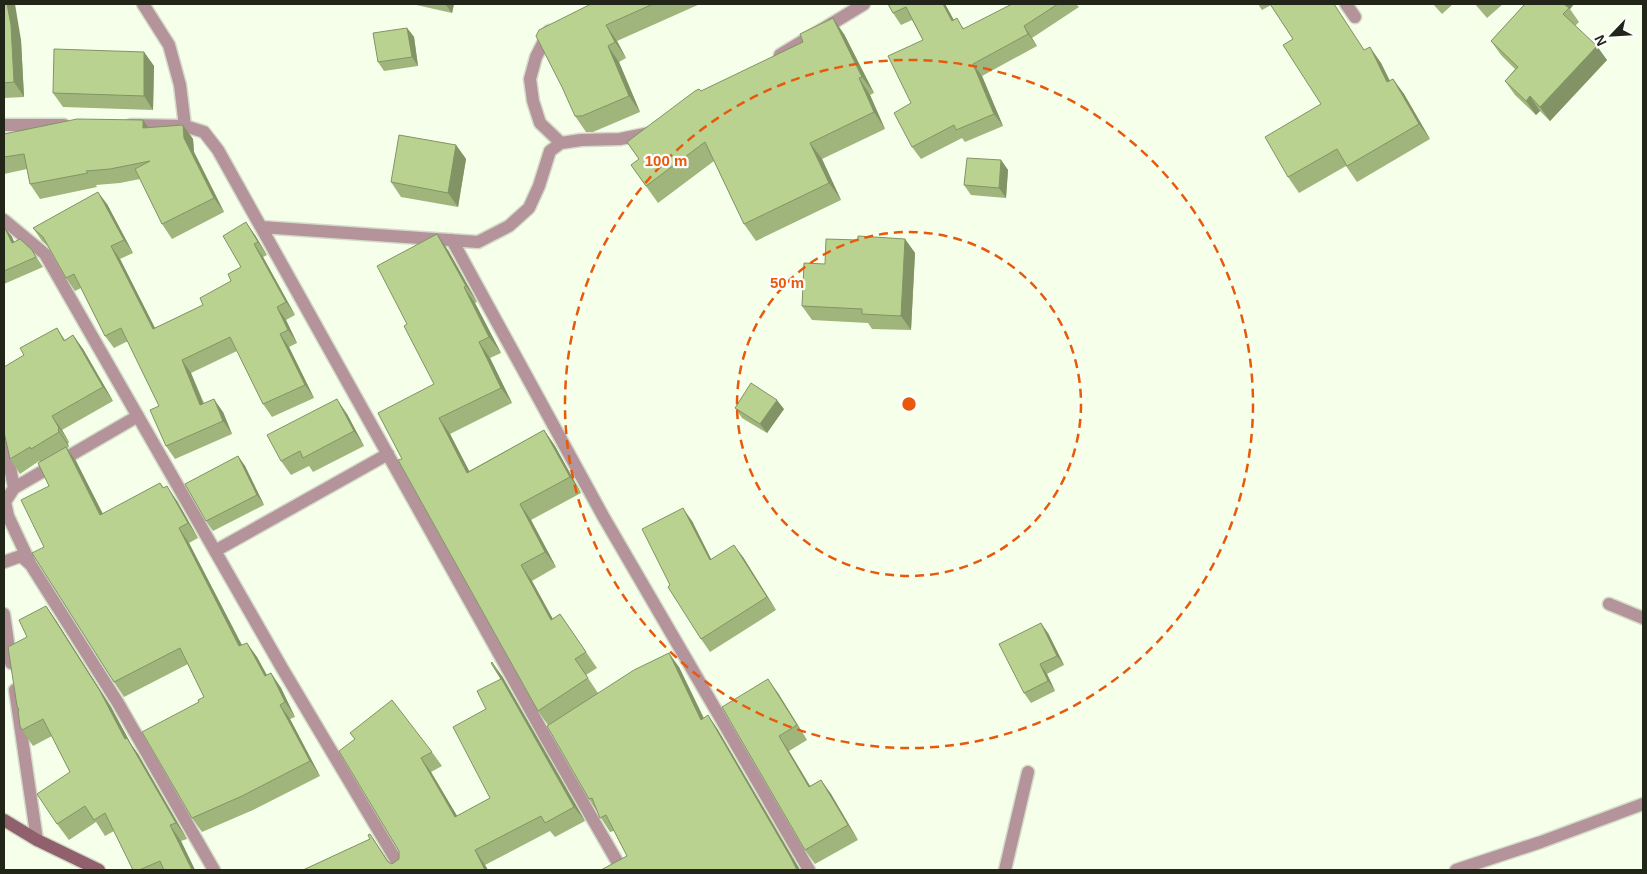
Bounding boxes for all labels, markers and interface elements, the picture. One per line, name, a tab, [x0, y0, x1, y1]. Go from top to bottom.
north arrow	[1587, 10, 1637, 60]
text: N	[1591, 33, 1610, 48]
text: 100 m	[645, 152, 687, 169]
text: 50 m	[770, 274, 804, 291]
centre of rings	[900, 395, 918, 413]

